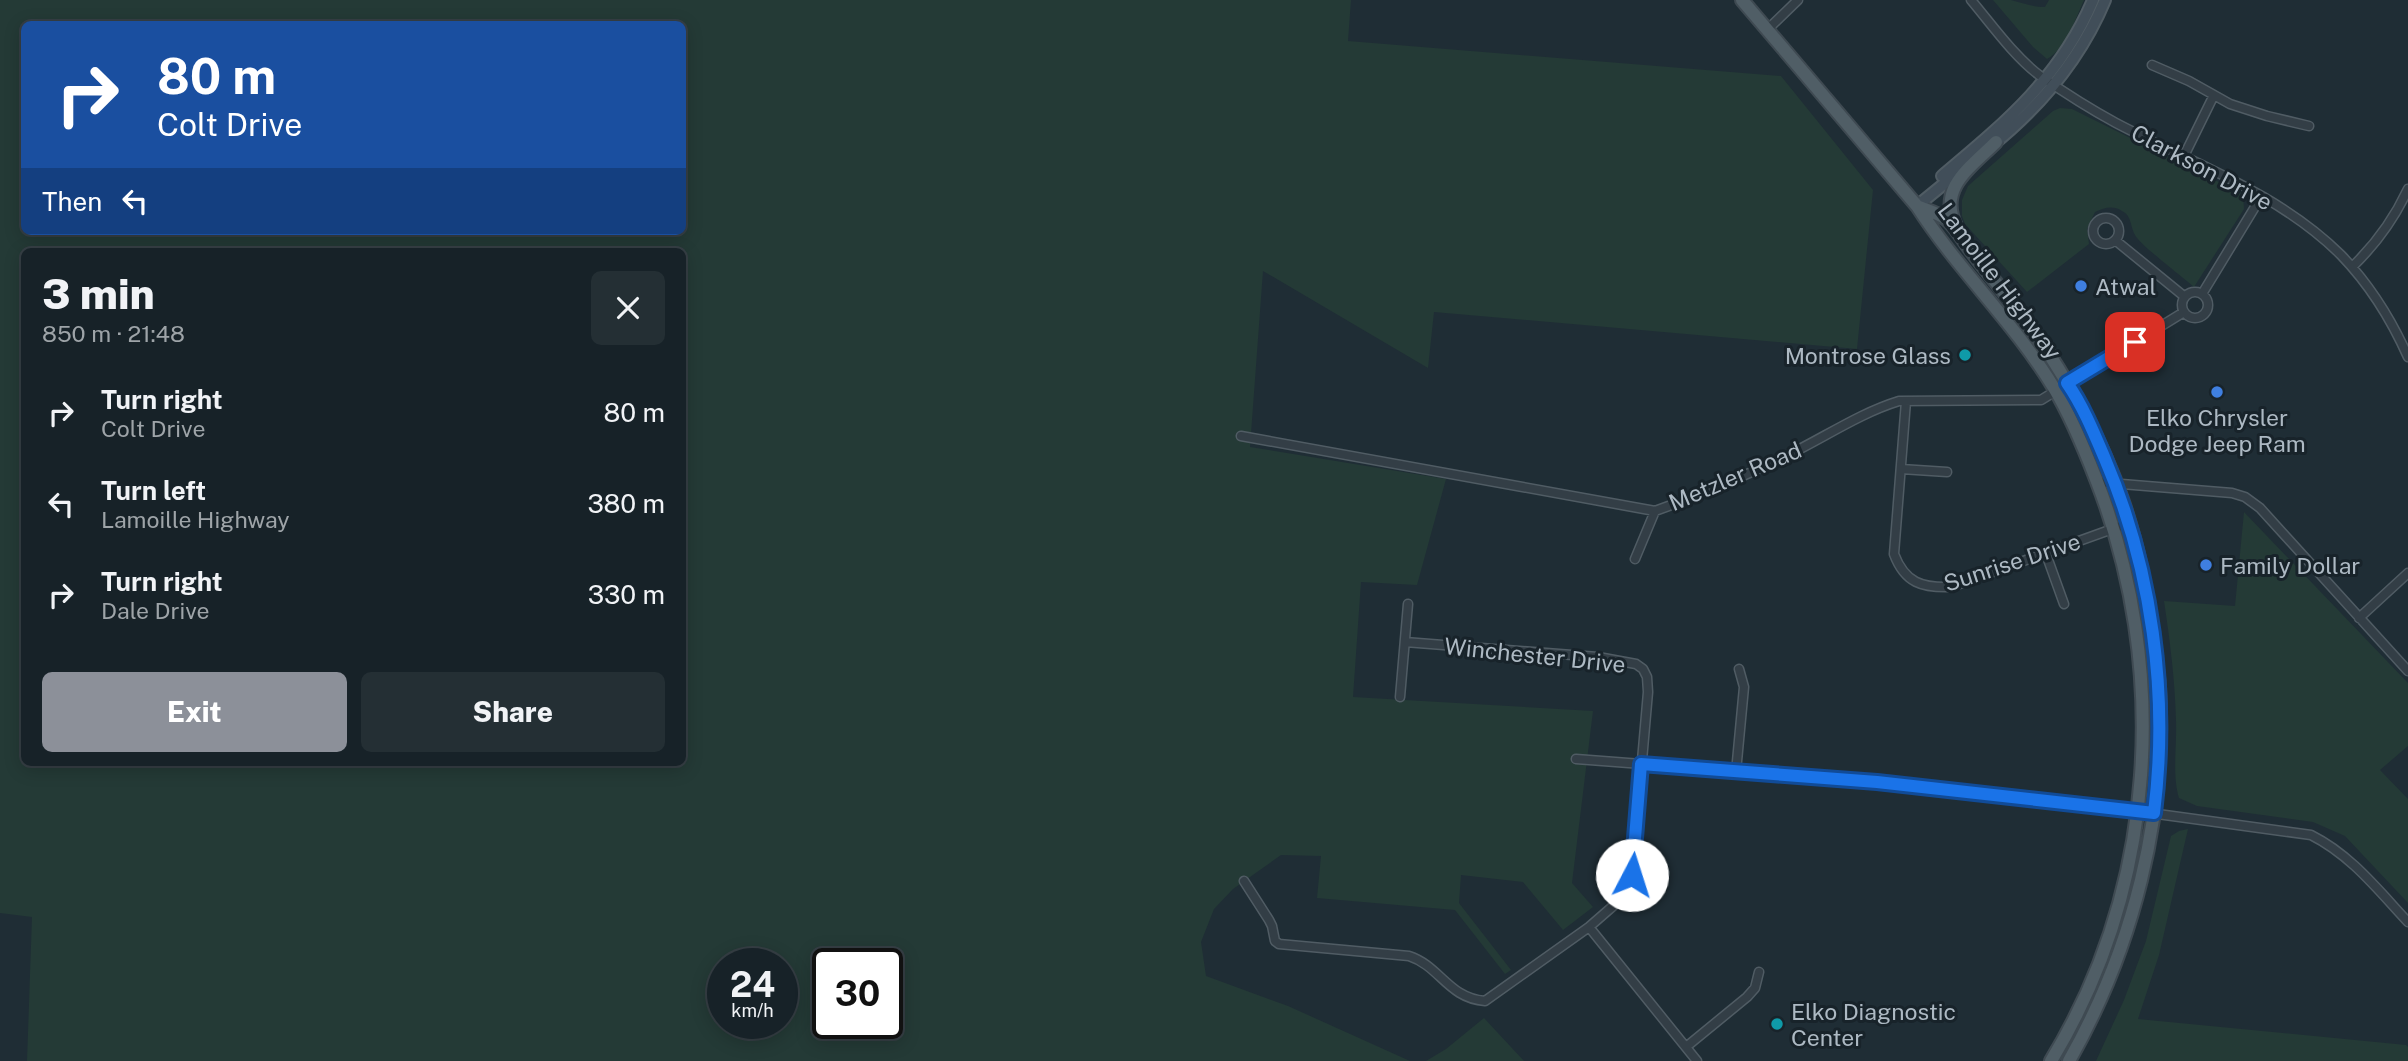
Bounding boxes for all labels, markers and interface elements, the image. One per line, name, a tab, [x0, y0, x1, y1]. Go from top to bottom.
text: 80 m	[157, 47, 276, 105]
icon: right	[42, 49, 133, 140]
text: Colt Drive	[157, 106, 302, 143]
street label: Clarkson Drive	[2127, 119, 2277, 215]
icon: left	[116, 182, 154, 220]
text: Then	[42, 186, 102, 217]
street label: Lamoille Highway	[1932, 198, 2068, 364]
text: 3 min	[42, 269, 155, 318]
button: close	[591, 271, 665, 345]
place label: Atwal	[2095, 273, 2156, 300]
marker: Atwal	[2073, 278, 2089, 294]
pin	[2105, 312, 2165, 372]
text: 850 m · 21:48	[42, 320, 185, 347]
icon: arrive	[2116, 323, 2154, 361]
place label: Montrose Glass	[1785, 342, 1951, 369]
marker: Montrose Glass	[1957, 347, 1973, 363]
text: Turn right	[101, 384, 223, 415]
marker: Elko Chrysler Dodge Jeep Ram	[2209, 384, 2225, 400]
icon: right	[42, 394, 80, 432]
text: 80 m	[604, 397, 665, 428]
place label: Elko Chrysler Dodge Jeep Ram	[2128, 404, 2306, 457]
text: Colt Drive	[101, 415, 205, 442]
street label: Metzler Road	[1665, 436, 1805, 516]
text: Turn left	[101, 475, 206, 506]
icon: left	[42, 485, 80, 523]
text: 380 m	[587, 488, 665, 519]
text: Lamoille Highway	[101, 506, 290, 533]
street label: Sunrise Drive	[1940, 527, 2084, 597]
place label: Family Dollar	[2220, 552, 2360, 579]
marker: Family Dollar	[2198, 557, 2214, 573]
text: Turn right	[101, 566, 223, 597]
icon: right	[42, 576, 80, 614]
text: 330 m	[588, 579, 665, 610]
text: Dale Drive	[101, 597, 210, 624]
street label: Winchester Drive	[1443, 632, 1627, 678]
button: Exit	[42, 672, 347, 752]
button: Share	[361, 672, 665, 752]
position arrow	[1595, 838, 1669, 912]
speed limit sign: 30	[812, 948, 903, 1039]
text: 24	[730, 964, 775, 1005]
place label: Elko Diagnostic Center	[1791, 998, 1956, 1051]
text: km/h	[731, 1000, 774, 1021]
marker: Elko Diagnostic Center	[1769, 1016, 1785, 1032]

